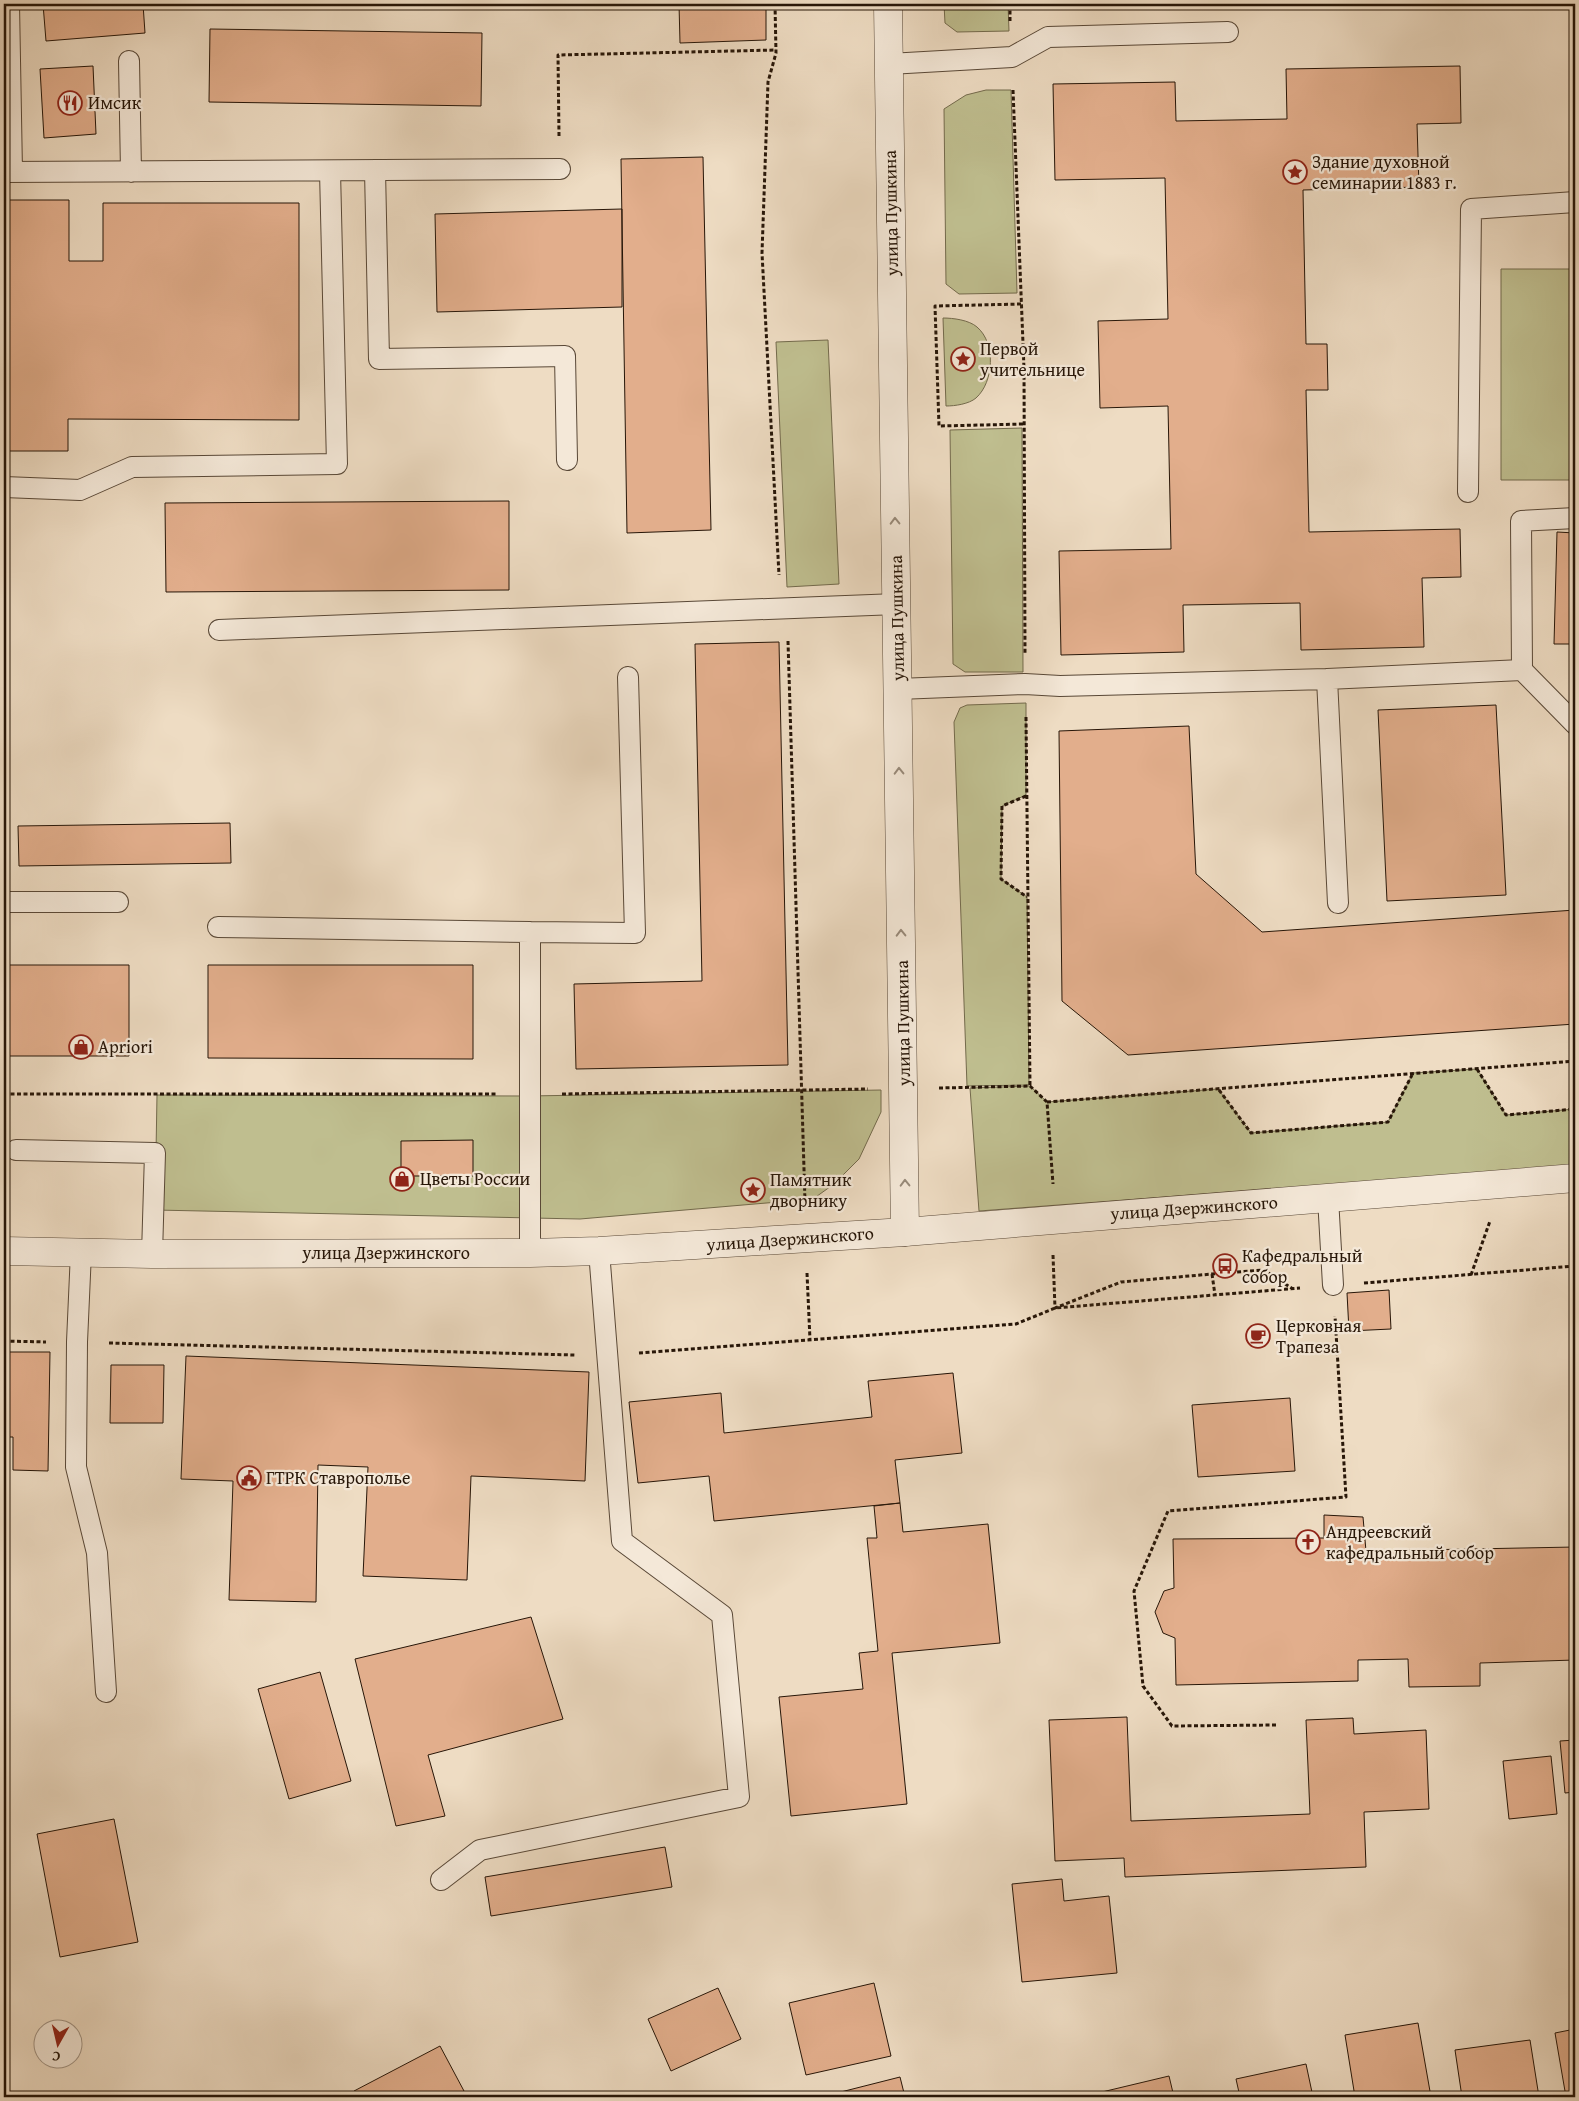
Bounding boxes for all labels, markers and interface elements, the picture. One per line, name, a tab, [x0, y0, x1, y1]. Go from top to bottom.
place label: Имсик	[88, 89, 142, 116]
restaurant icon: Имсик	[57, 90, 83, 116]
place label: Здание духовной семинарии 1883 г.	[1312, 148, 1457, 196]
street label: улица Пушкина	[876, 149, 905, 277]
place icon: Здание духовной семинарии 1883 г.	[1282, 159, 1308, 185]
place label: Первой учительнице	[979, 335, 1085, 383]
place icon: Первой учительнице	[950, 346, 976, 372]
one-way arrow	[890, 517, 901, 525]
street label: улица Пушкина	[882, 554, 911, 682]
one-way arrow	[894, 767, 904, 774]
one-way arrow	[896, 929, 906, 937]
street label: улица Пушкина	[888, 959, 917, 1087]
place label: Apriori	[98, 1033, 153, 1060]
shop icon: Apriori	[68, 1034, 94, 1060]
place label: Цветы России	[420, 1165, 531, 1192]
shop icon: Цветы России	[389, 1166, 415, 1192]
place label: Памятник дворнику	[770, 1166, 852, 1214]
place icon: Памятник дворнику	[740, 1177, 766, 1203]
one-way arrow	[900, 1179, 910, 1187]
street label: улица Дзержинского	[1108, 1188, 1279, 1227]
street label: улица Дзержинского	[704, 1219, 875, 1258]
street label: улица Дзержинского	[301, 1239, 470, 1266]
place label: Кафедральный собор	[1242, 1242, 1363, 1290]
bus stop icon: Кафедральный собор	[1212, 1253, 1238, 1279]
place label: Церковная Трапеза	[1276, 1312, 1361, 1360]
cafe icon: Церковная Трапеза	[1245, 1323, 1271, 1349]
place label: ГТРК Ставрополье	[266, 1464, 410, 1491]
public building icon: ГТРК Ставрополье	[236, 1465, 262, 1491]
place label: Андреевский кафедральный собор	[1326, 1518, 1494, 1566]
church icon: Андреевский кафедральный собор	[1295, 1529, 1321, 1555]
north arrow	[32, 2018, 82, 2068]
text: С	[51, 2046, 62, 2067]

